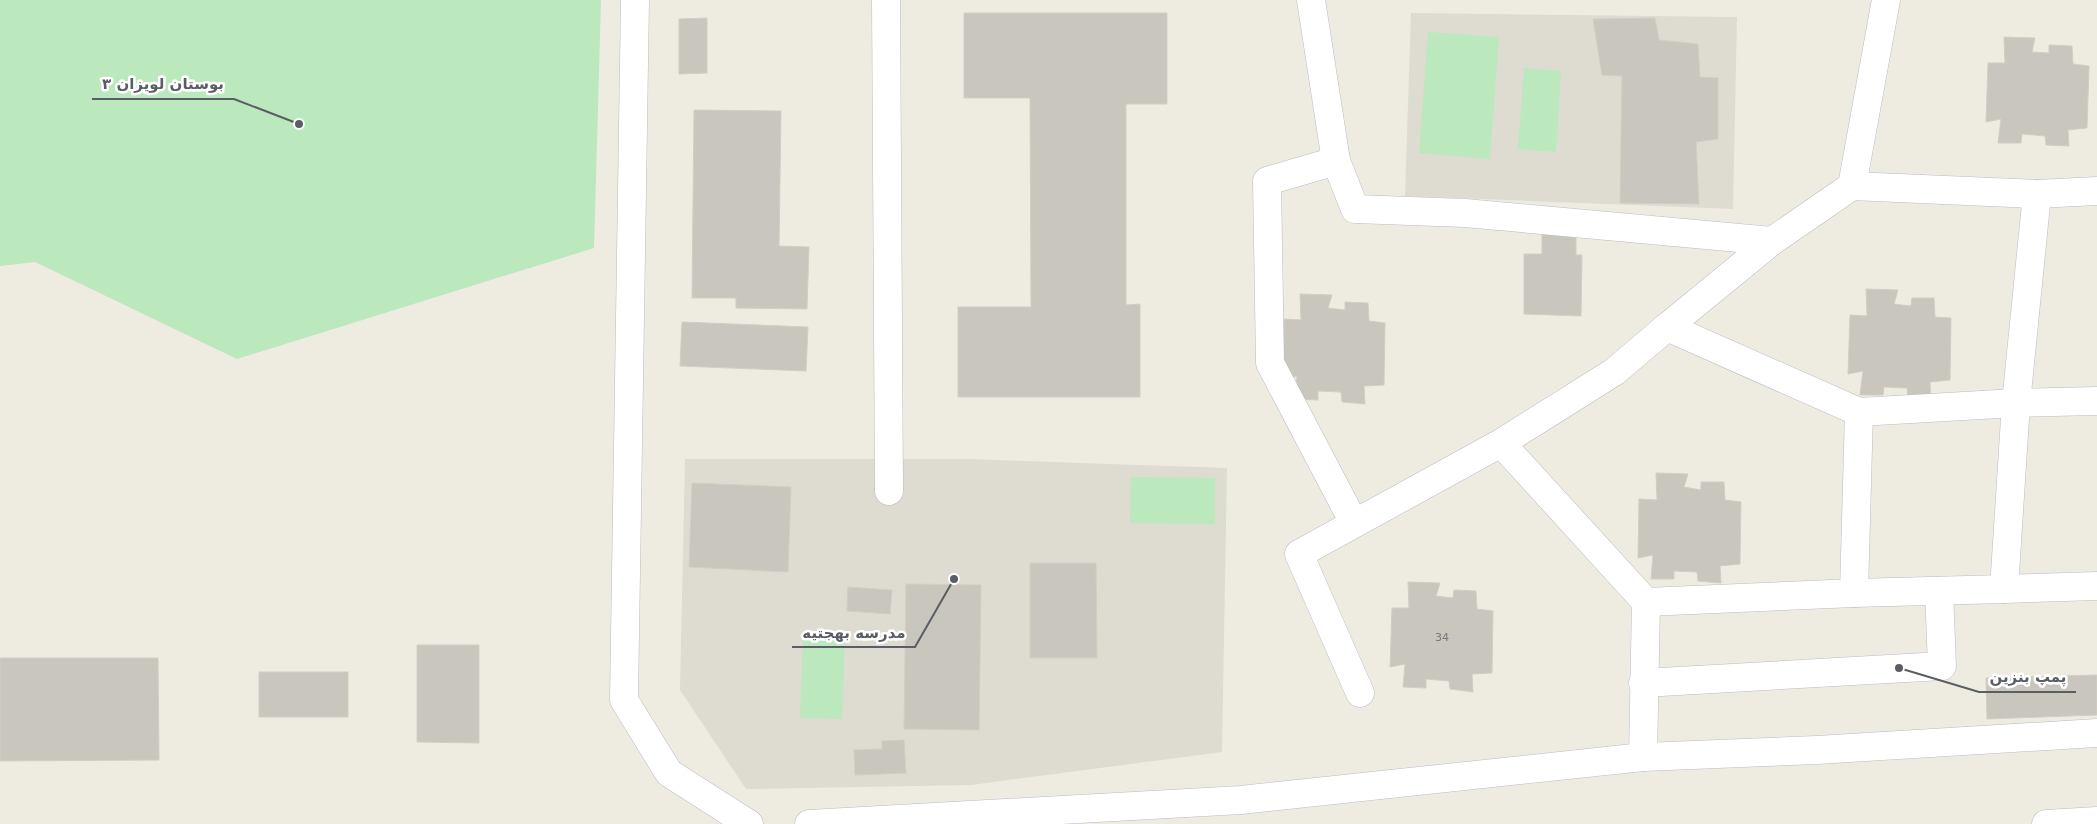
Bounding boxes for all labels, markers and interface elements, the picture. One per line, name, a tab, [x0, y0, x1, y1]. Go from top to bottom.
callout: بوستان لویزان ۳	[92, 69, 234, 99]
text: بوستان لویزان ۳	[102, 75, 224, 93]
callout: مدرسه بهجتیه	[792, 617, 915, 647]
text: مدرسه بهجتیه	[802, 624, 906, 642]
house number: 34	[1435, 631, 1449, 644]
callout: پمپ بنزین	[1979, 662, 2076, 692]
text: پمپ بنزین	[1989, 668, 2067, 687]

